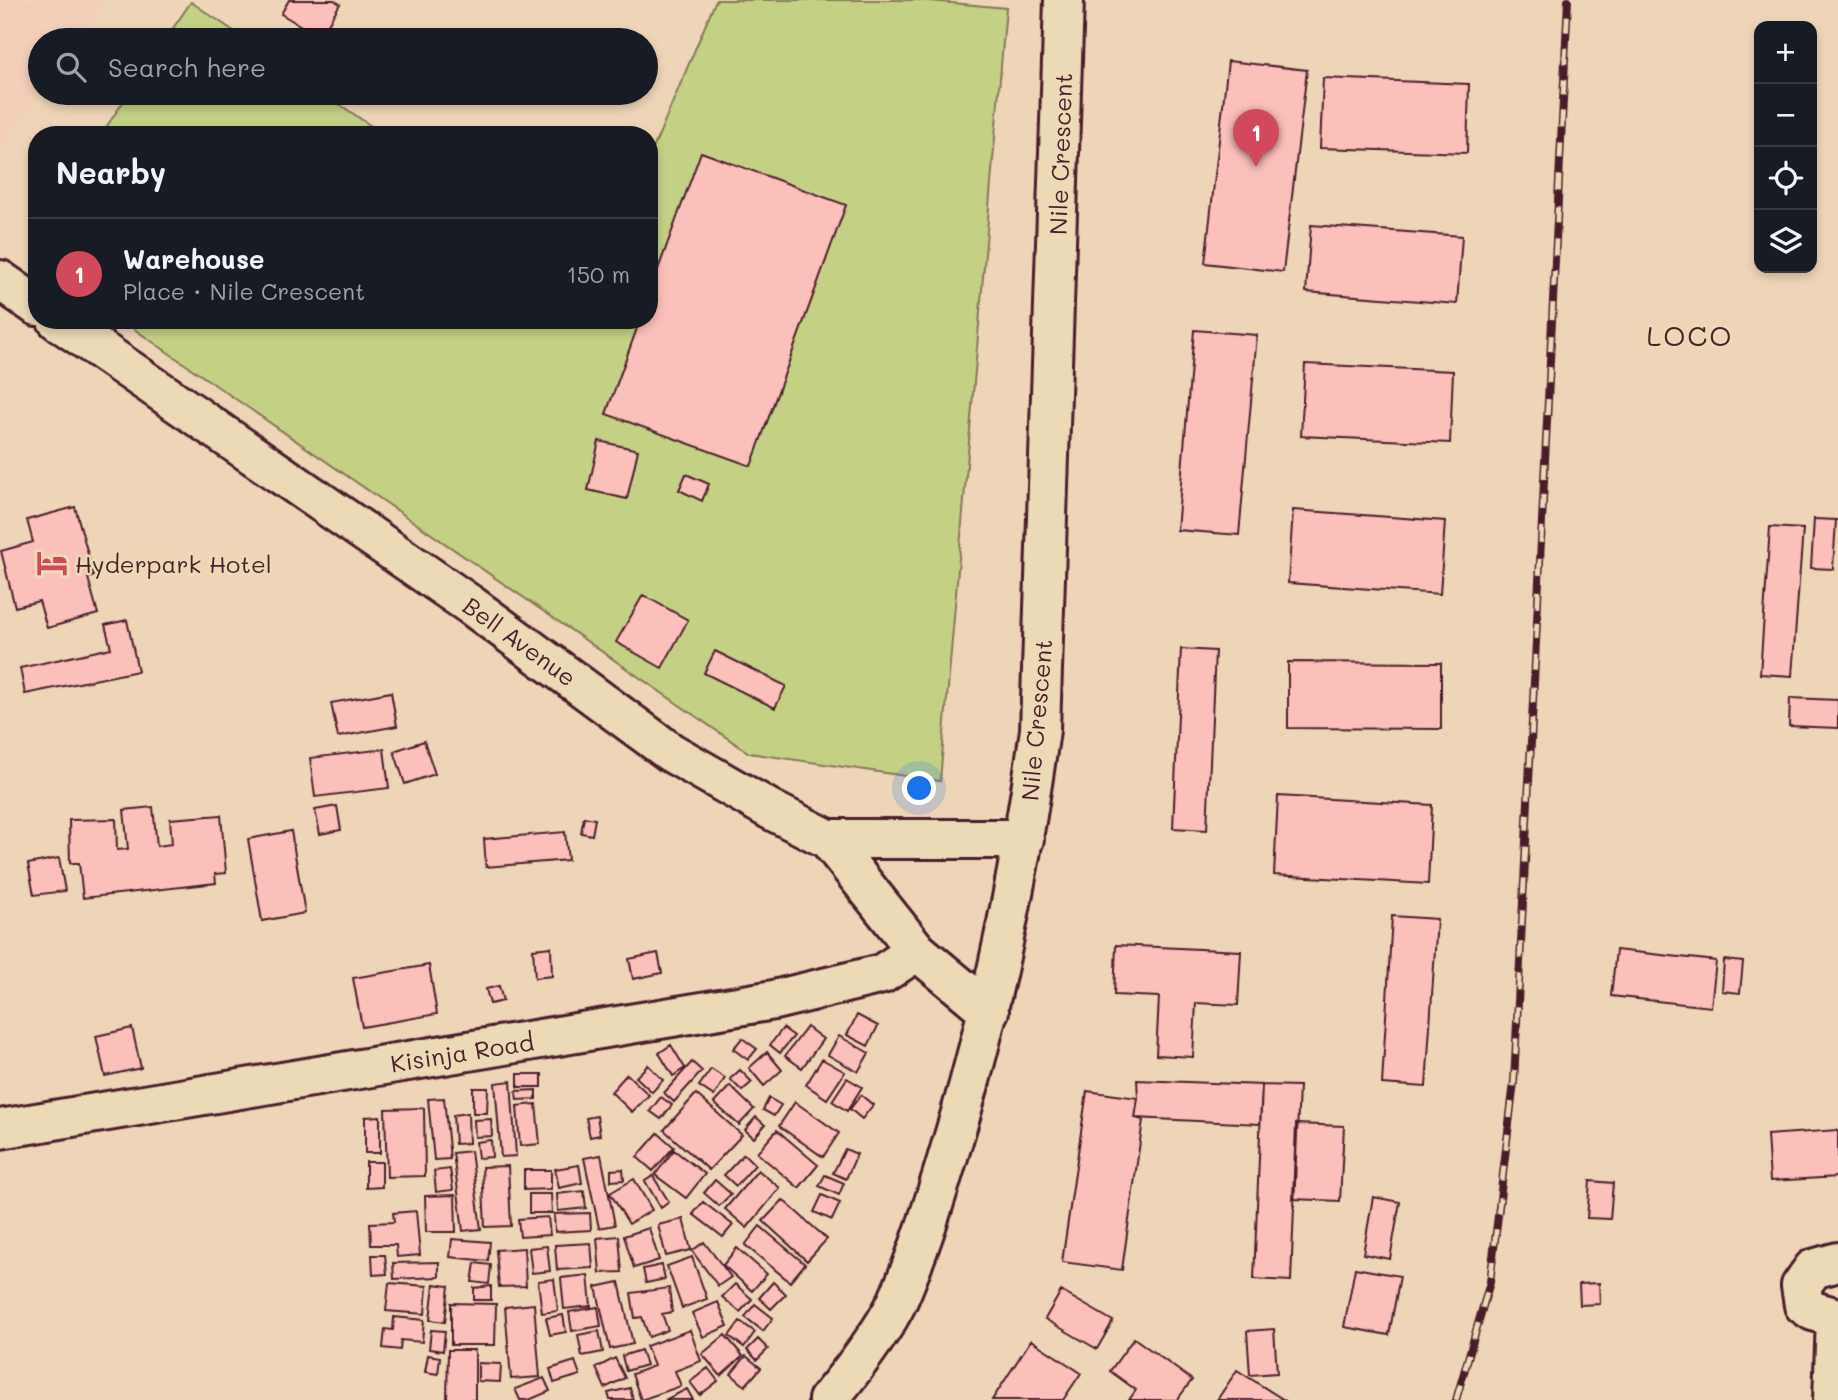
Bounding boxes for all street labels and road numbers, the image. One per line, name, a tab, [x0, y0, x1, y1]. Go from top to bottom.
street label: Nile Crescent	[1042, 72, 1078, 236]
street label: Bell Avenue	[457, 590, 583, 692]
street label: Nile Crescent	[1013, 638, 1059, 802]
street label: Kisinja Road	[388, 1025, 536, 1079]

